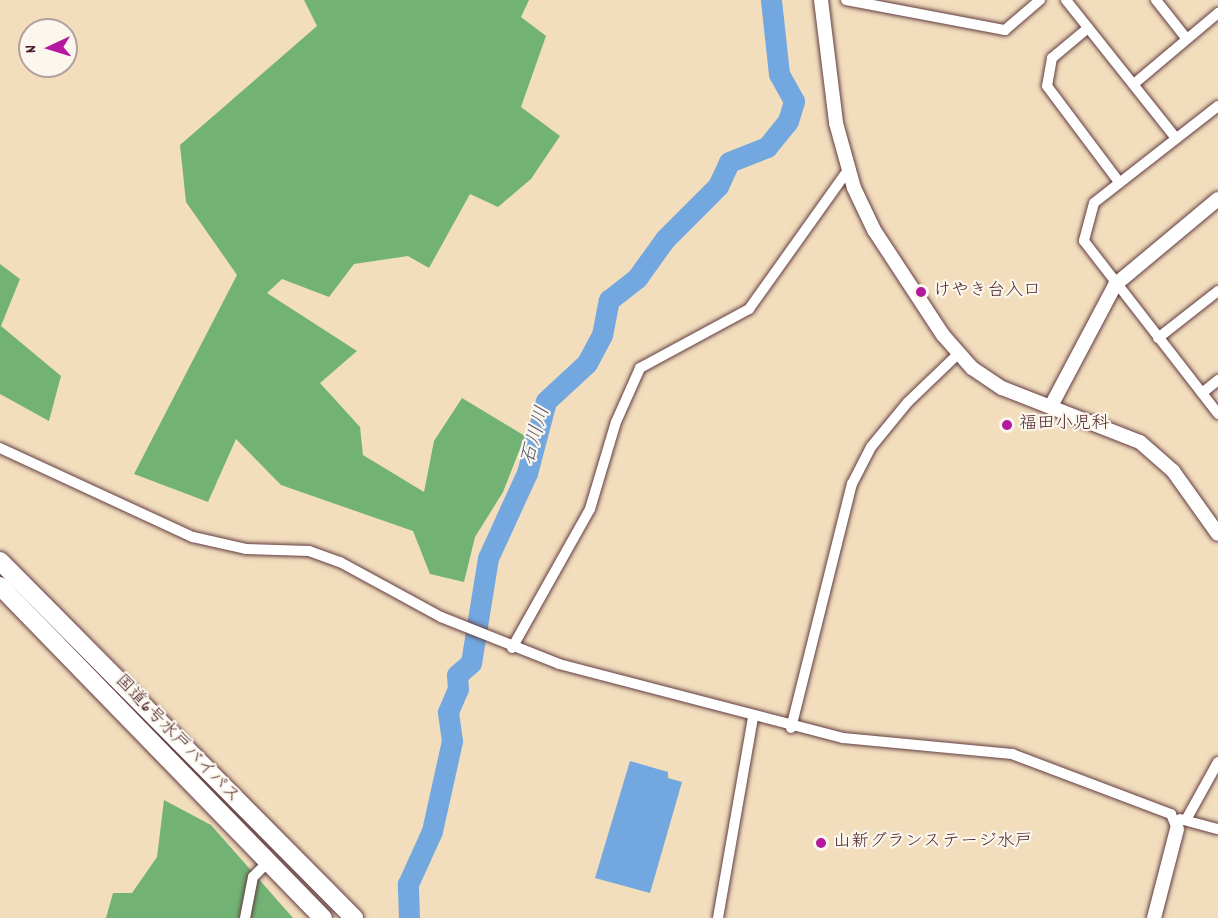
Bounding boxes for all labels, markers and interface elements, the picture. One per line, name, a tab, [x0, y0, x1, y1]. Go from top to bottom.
north arrow	[18, 18, 78, 78]
text: N	[20, 44, 43, 54]
place label: けやき台入口	[933, 281, 1041, 303]
marker: けやき台入口	[914, 285, 928, 299]
water label: 石川川	[517, 404, 557, 468]
place label: 福田小児科	[1019, 414, 1109, 436]
marker: 福田小児科	[1000, 418, 1014, 432]
street label: 国道6号水戸バイパス	[109, 671, 243, 809]
place label: 山新グランステージ水戸	[833, 832, 1031, 854]
marker: 山新グランステージ水戸	[814, 836, 828, 850]

